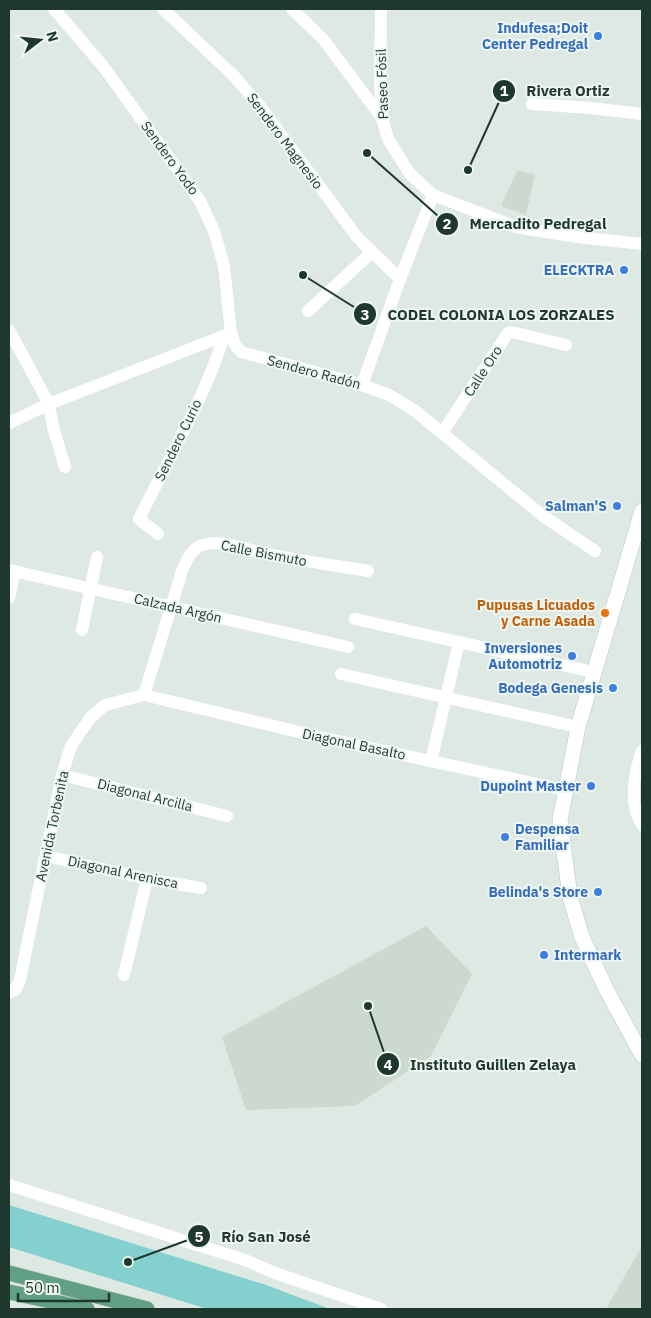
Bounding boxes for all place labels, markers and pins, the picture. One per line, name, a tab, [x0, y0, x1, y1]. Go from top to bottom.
place label: Indufesa;Doit Center Pedregal	[482, 19, 588, 53]
marker: Indufesa;Doit Center Pedregal	[592, 30, 604, 42]
callout: Rivera Ortiz	[491, 76, 620, 106]
callout: Mercadito Pedregal	[434, 209, 616, 239]
place label: ELECKTRA	[544, 261, 614, 279]
marker: ELECKTRA	[618, 264, 630, 276]
callout: CODEL COLONIA LOS ZORZALES	[353, 299, 625, 329]
place label: Salman'S	[545, 497, 607, 515]
marker: Salman'S	[611, 500, 623, 512]
place label: Pupusas Licuados y Carne Asada	[477, 596, 595, 630]
marker: Pupusas Licuados y Carne Asada	[599, 607, 611, 619]
place label: Inversiones Automotriz	[485, 639, 562, 673]
marker: Inversiones Automotriz	[566, 650, 578, 662]
place label: Bodega Genesis	[498, 679, 603, 697]
marker: Bodega Genesis	[607, 682, 619, 694]
place label: Dupoint Master	[480, 777, 581, 795]
marker: Dupoint Master	[585, 780, 597, 792]
place label: Despensa Familiar	[515, 820, 579, 854]
marker: Despensa Familiar	[499, 831, 511, 843]
place label: Belinda's Store	[489, 883, 588, 901]
marker: Belinda's Store	[592, 886, 604, 898]
place label: Intermark	[554, 946, 622, 964]
marker: Intermark	[538, 949, 550, 961]
callout: Instituto Guillen Zelaya	[375, 1049, 586, 1079]
callout: Río San José	[187, 1221, 321, 1251]

